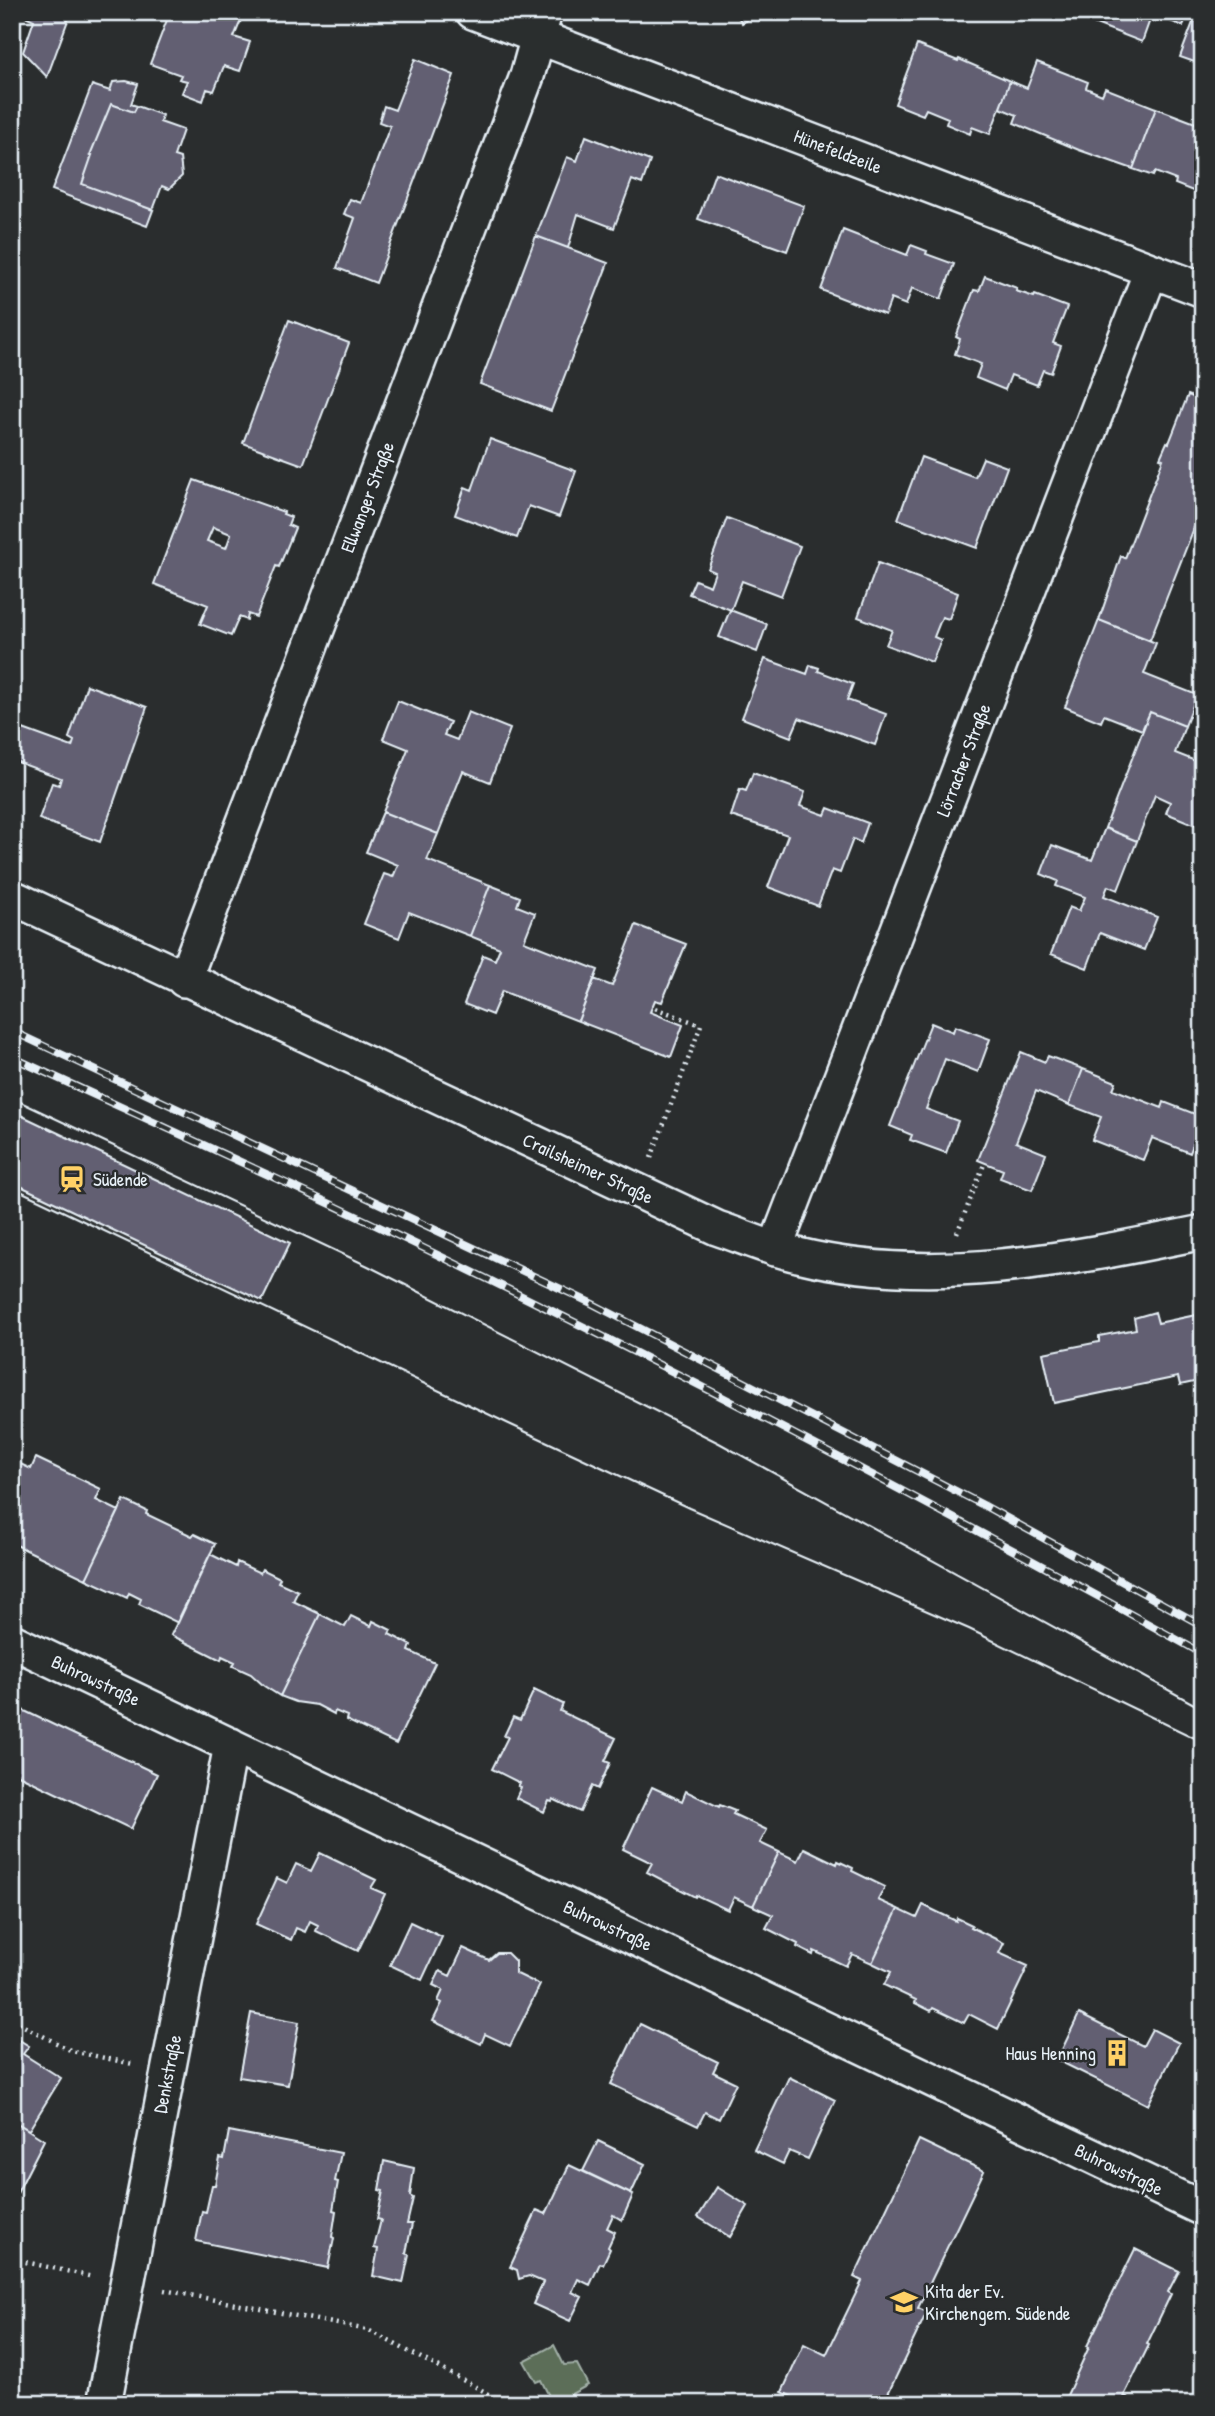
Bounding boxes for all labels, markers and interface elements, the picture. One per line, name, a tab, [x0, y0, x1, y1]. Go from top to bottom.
street label: Hünefeldzeile	[790, 122, 886, 180]
street label: Ellwanger Straße	[334, 437, 400, 556]
street label: Lörracher Straße	[930, 699, 997, 820]
street label: Crailsheimer Straße	[518, 1126, 658, 1210]
station icon: Südende	[57, 1164, 87, 1194]
place label: Südende	[93, 1166, 148, 1192]
street label: Buhrowstraße	[47, 1648, 145, 1712]
street label: Buhrowstraße	[559, 1893, 657, 1957]
street label: Denkstraße	[147, 2032, 187, 2115]
building icon: Haus Henning	[1102, 2038, 1132, 2068]
place label: Haus Henning	[1005, 2040, 1096, 2066]
street label: Buhrowstraße	[1071, 2136, 1168, 2202]
place label: Kita der Ev. Kirchengem. Südende	[925, 2278, 1071, 2326]
school or university icon: Kita der Ev. Kirchengem. Südende	[889, 2287, 919, 2317]

